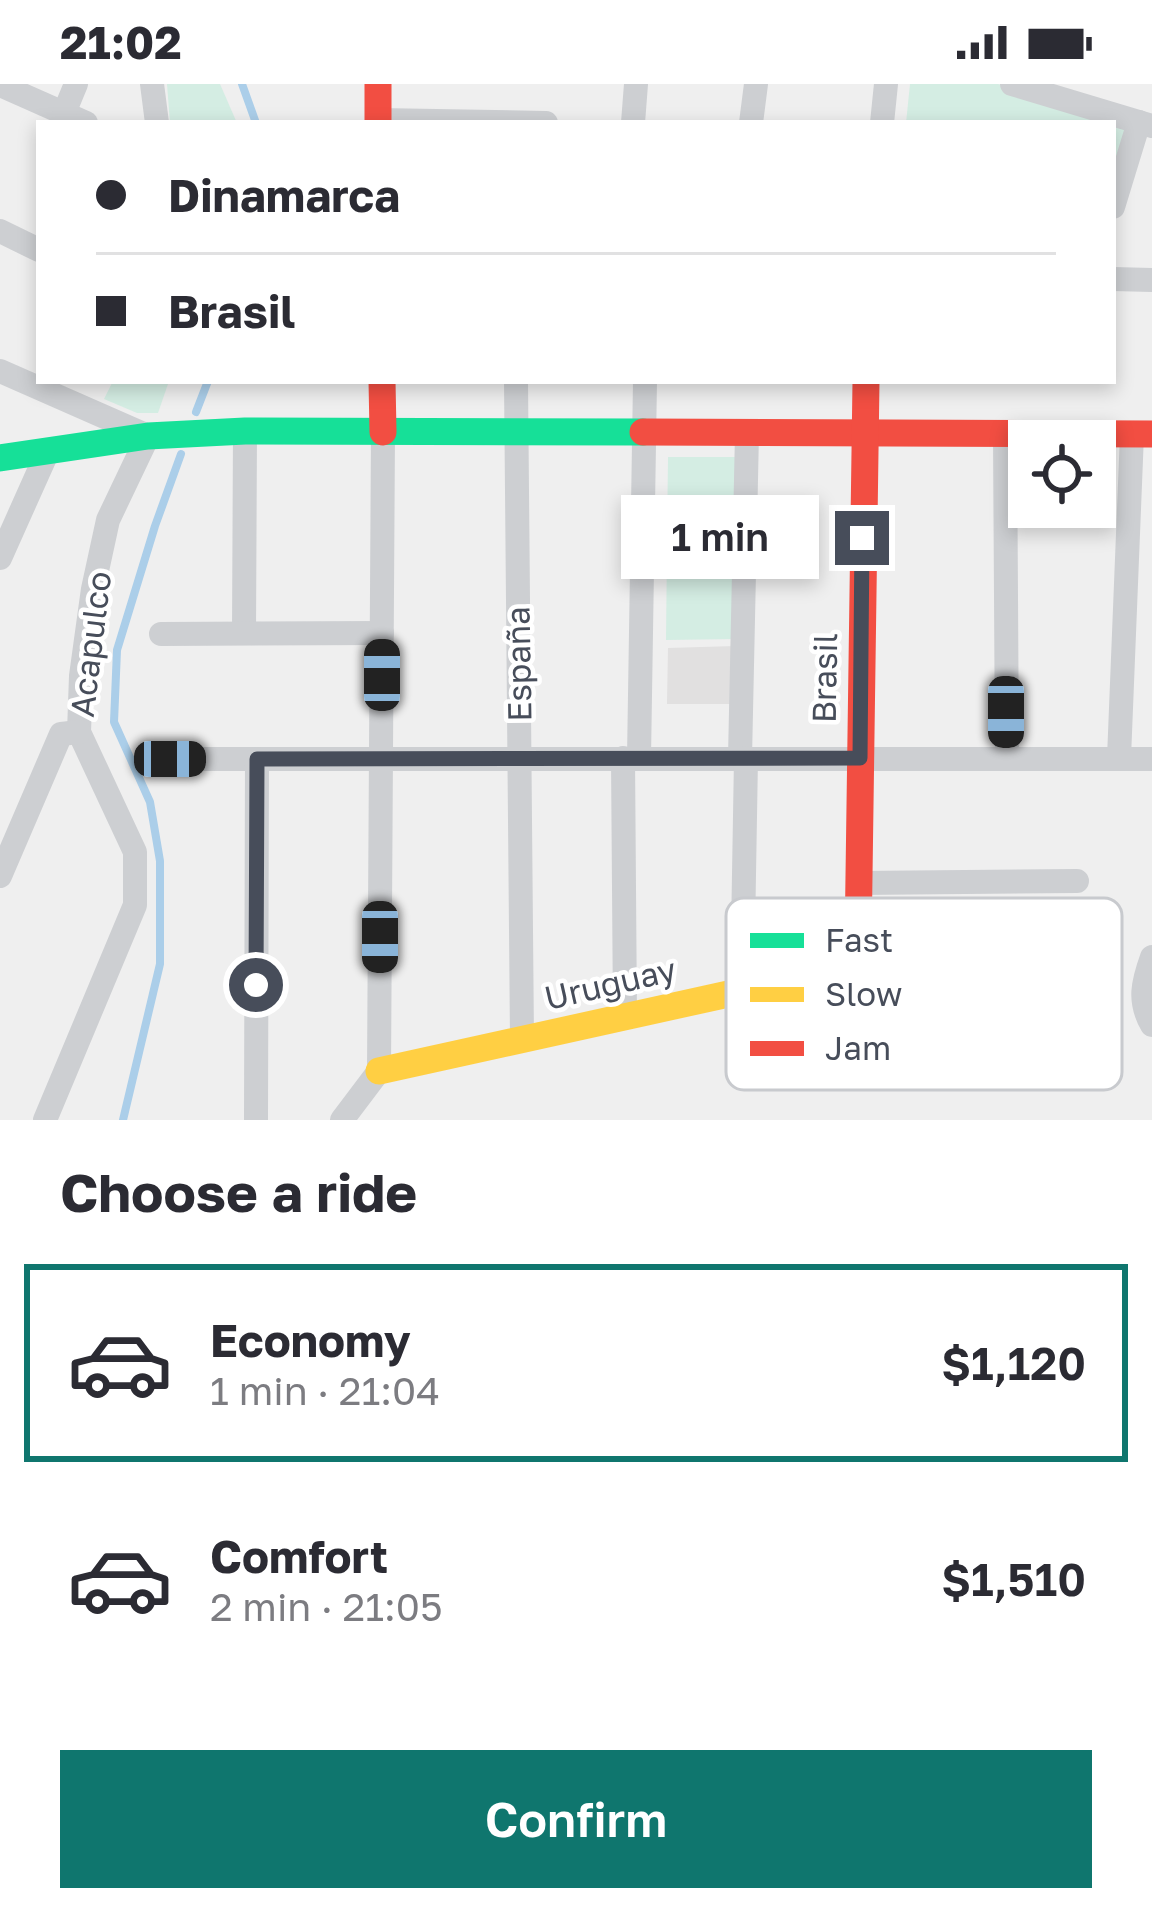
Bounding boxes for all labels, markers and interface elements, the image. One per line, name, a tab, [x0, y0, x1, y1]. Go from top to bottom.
text: 21:02	[60, 15, 182, 69]
text: Dinamarca	[168, 168, 400, 222]
text: Brasil	[168, 284, 295, 338]
map controls	[1008, 420, 1116, 528]
button: locate	[1008, 420, 1116, 528]
callout: 1 min	[622, 496, 820, 580]
route end	[835, 511, 889, 565]
text: 1 min	[671, 513, 769, 560]
street label: Acapulco	[62, 569, 118, 719]
street label: España	[497, 606, 539, 722]
street label: Brasil	[804, 633, 844, 723]
car	[364, 639, 400, 711]
car	[988, 676, 1024, 748]
car	[134, 741, 206, 777]
legend	[726, 898, 1122, 1090]
car	[362, 901, 398, 973]
text: Fast	[825, 920, 893, 959]
street label: Uruguay	[540, 949, 680, 1017]
route start	[229, 958, 283, 1012]
text: Slow	[825, 974, 903, 1013]
text: Jam	[825, 1028, 891, 1067]
text: Choose a ride	[60, 1159, 417, 1224]
icon: car	[66, 1309, 174, 1417]
text: Economy	[210, 1313, 411, 1367]
text: $1,120	[941, 1336, 1086, 1390]
text: 1 min · 21:04	[210, 1367, 440, 1414]
icon: car	[66, 1525, 174, 1633]
text: Comfort	[210, 1529, 388, 1583]
text: $1,510	[941, 1552, 1086, 1606]
text: 2 min · 21:05	[210, 1583, 443, 1630]
button: Confirm	[60, 1750, 1092, 1888]

